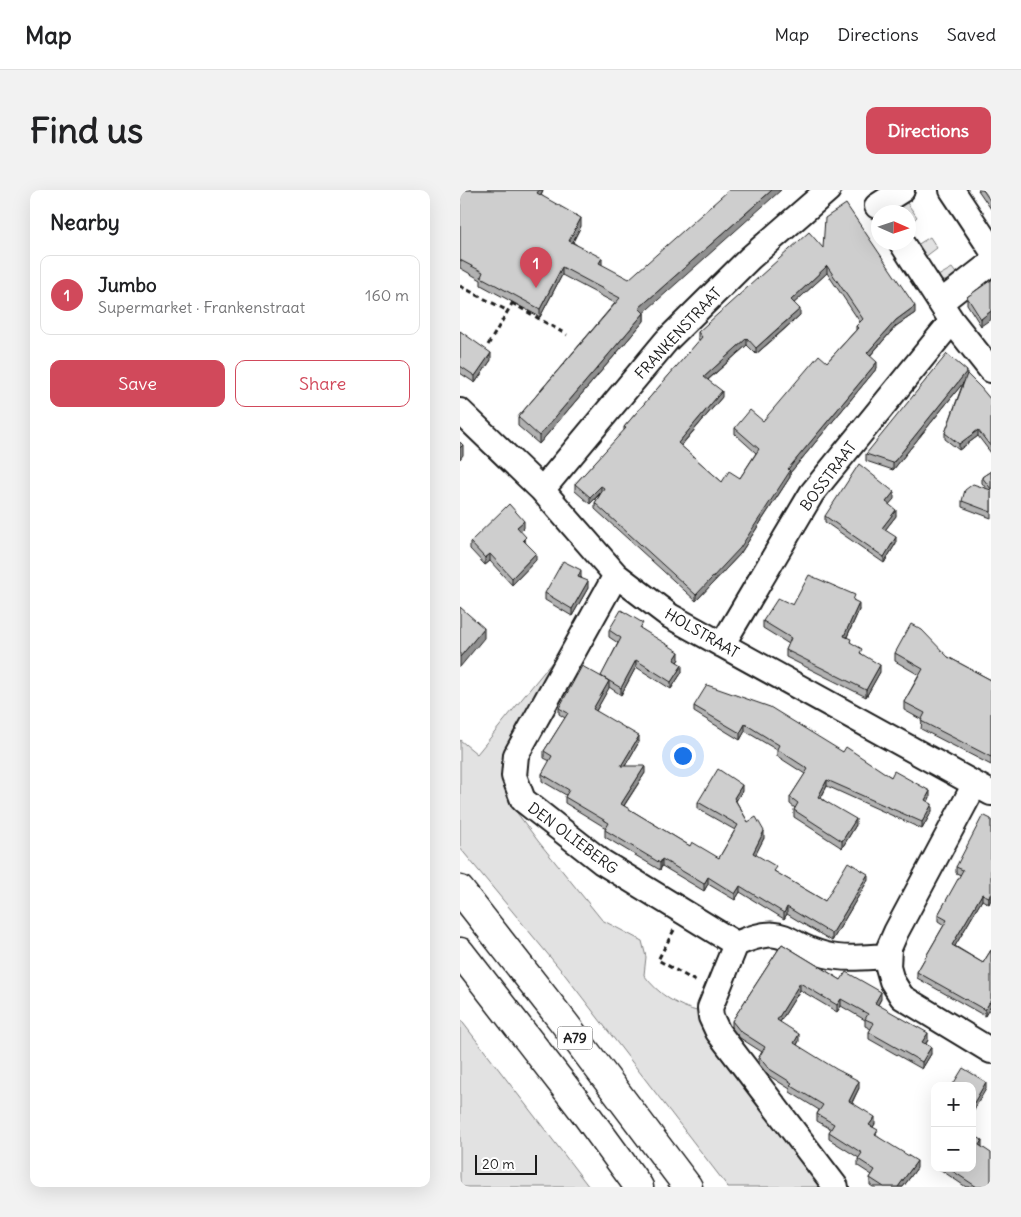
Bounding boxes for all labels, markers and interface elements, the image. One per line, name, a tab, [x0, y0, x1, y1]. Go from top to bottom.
text: Map	[25, 20, 72, 50]
text: Map	[774, 23, 809, 46]
text: Directions	[837, 23, 919, 46]
text: Saved	[947, 23, 996, 46]
button: Directions	[866, 107, 991, 154]
text: Find us	[30, 108, 143, 152]
north arrow	[871, 205, 916, 250]
text: Nearby	[50, 209, 120, 236]
pin: 1	[520, 247, 552, 288]
text: Jumbo	[98, 273, 157, 297]
street label: FRANKENSTRAAT	[631, 283, 725, 383]
text: 1	[64, 285, 70, 305]
text: 160 m	[365, 285, 409, 305]
text: Supermarket · Frankenstraat	[98, 297, 305, 317]
button: Save	[50, 360, 225, 407]
button: Share	[235, 360, 410, 407]
street label: BOSSTRAAT	[796, 437, 860, 514]
street label: HOLSTRAAT	[661, 604, 743, 662]
your location	[670, 743, 696, 769]
street label: DEN OLIEBERG	[524, 798, 622, 878]
road number: A79	[558, 1026, 592, 1050]
map controls	[931, 1082, 976, 1172]
button: +	[931, 1082, 976, 1127]
button: −	[931, 1127, 976, 1172]
scale bar	[475, 1152, 538, 1175]
text: 20 m	[482, 1155, 515, 1173]

